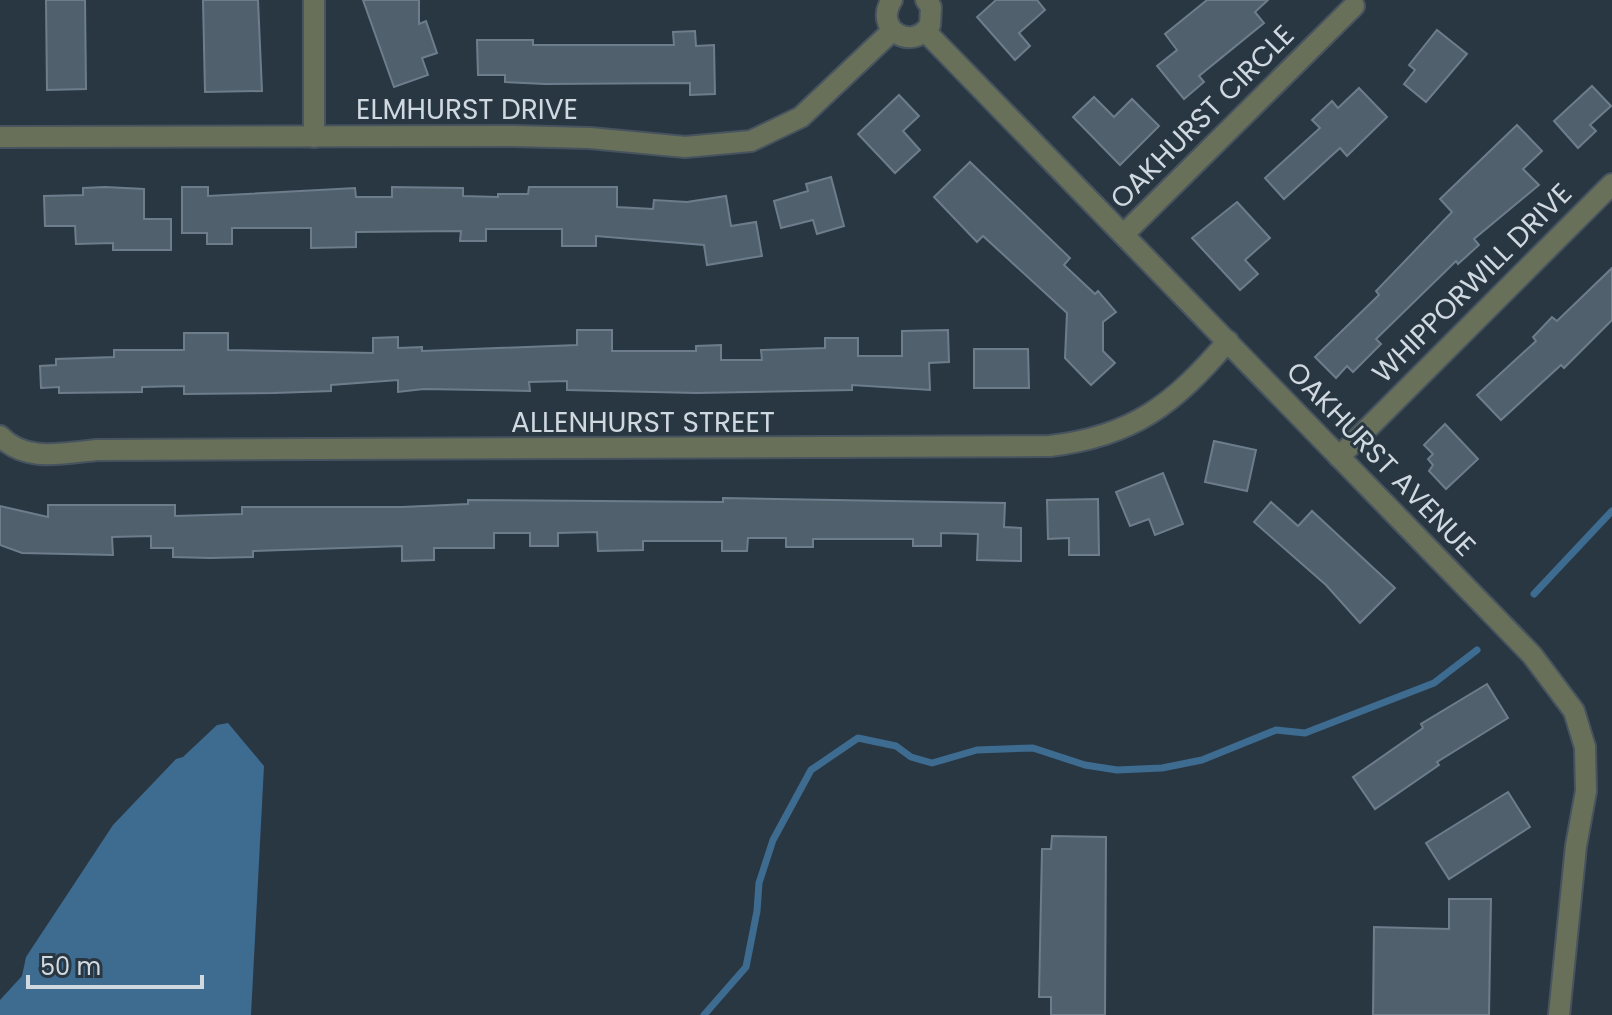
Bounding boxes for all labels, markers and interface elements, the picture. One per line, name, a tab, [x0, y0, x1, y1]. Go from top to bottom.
street label: OAKHURST CIRCLE	[1101, 16, 1303, 218]
street label: ELMHURST DRIVE	[356, 90, 578, 129]
street label: WHIPPORWILL DRIVE	[1363, 174, 1581, 392]
street label: OAKHURST AVENUE	[1278, 353, 1484, 565]
street label: ALLENHURST STREET	[511, 403, 775, 442]
scale bar	[28, 939, 202, 989]
text: 50 m	[40, 950, 101, 983]

